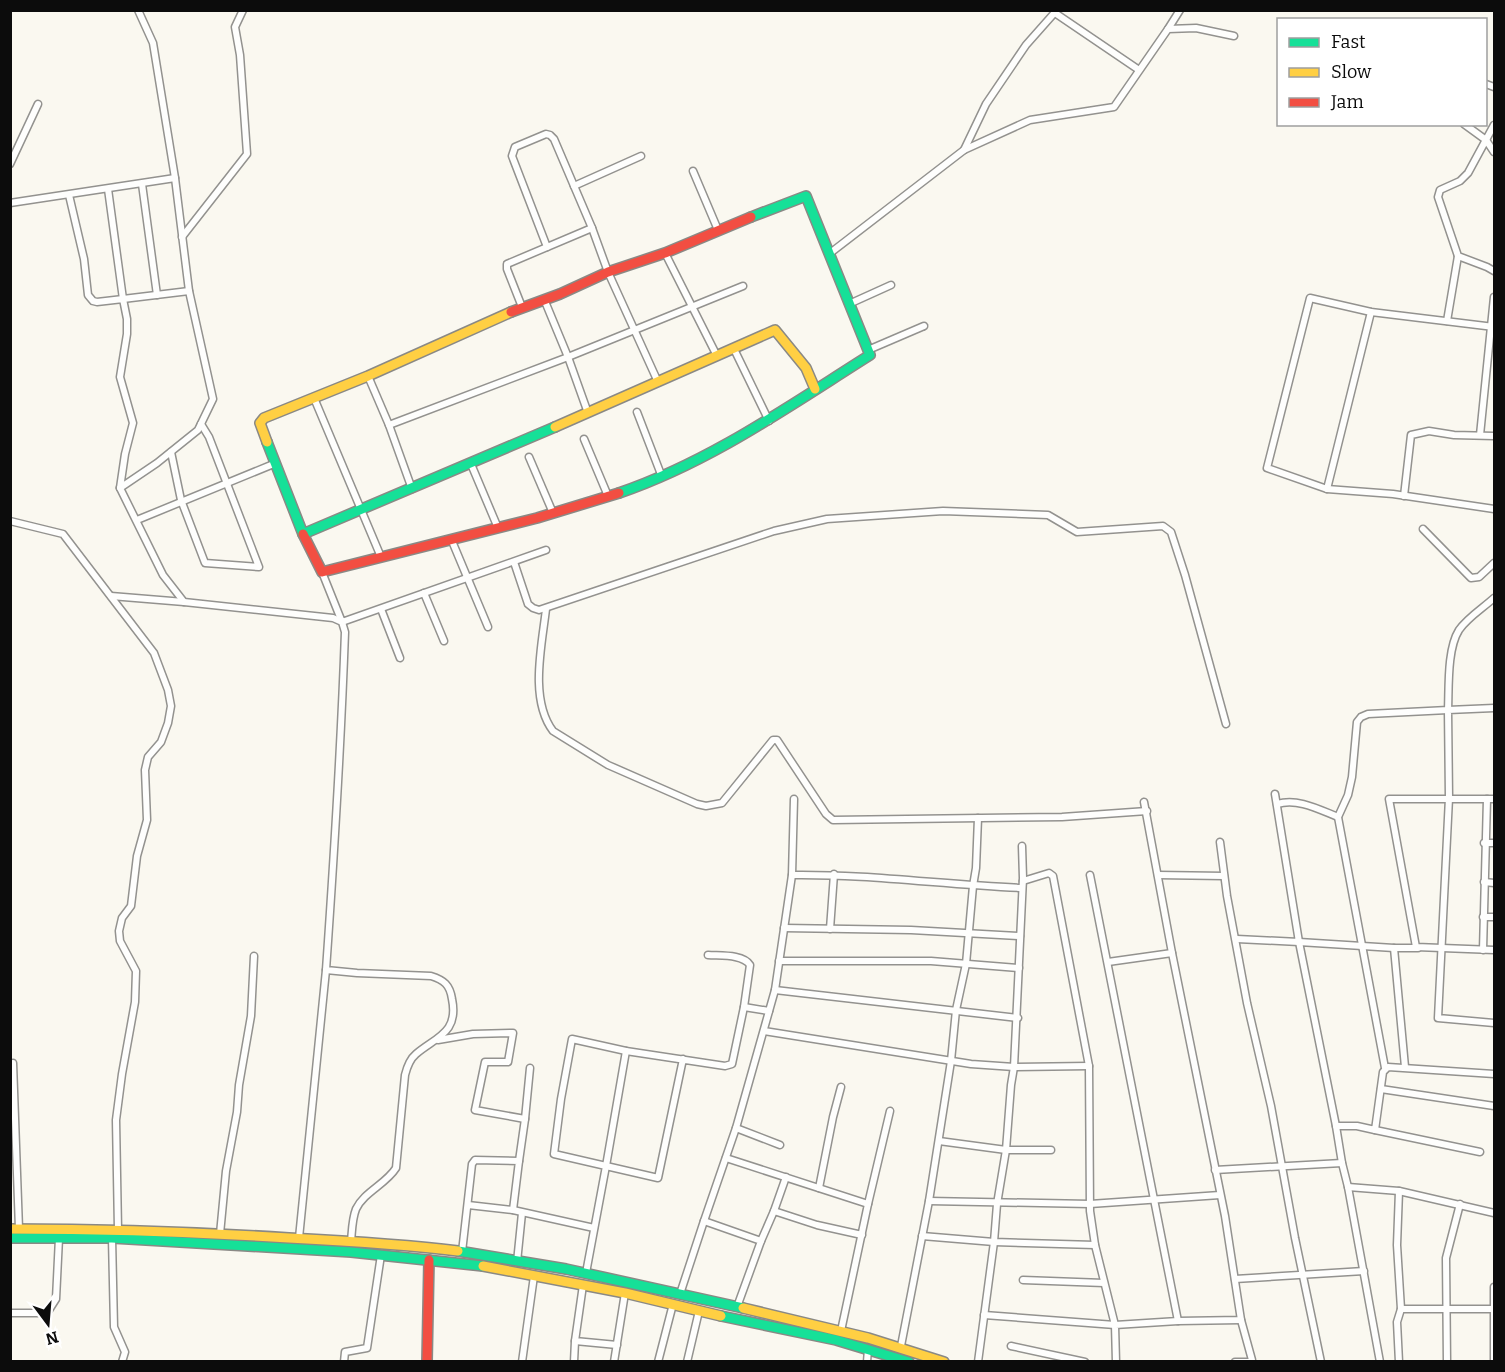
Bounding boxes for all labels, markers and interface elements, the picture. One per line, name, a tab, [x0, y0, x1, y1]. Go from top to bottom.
legend	[1277, 18, 1487, 126]
text: Fast	[1331, 31, 1366, 53]
text: Slow	[1331, 61, 1372, 83]
text: Jam	[1330, 91, 1364, 113]
north arrow	[18, 1294, 78, 1354]
text: N	[43, 1327, 61, 1349]

